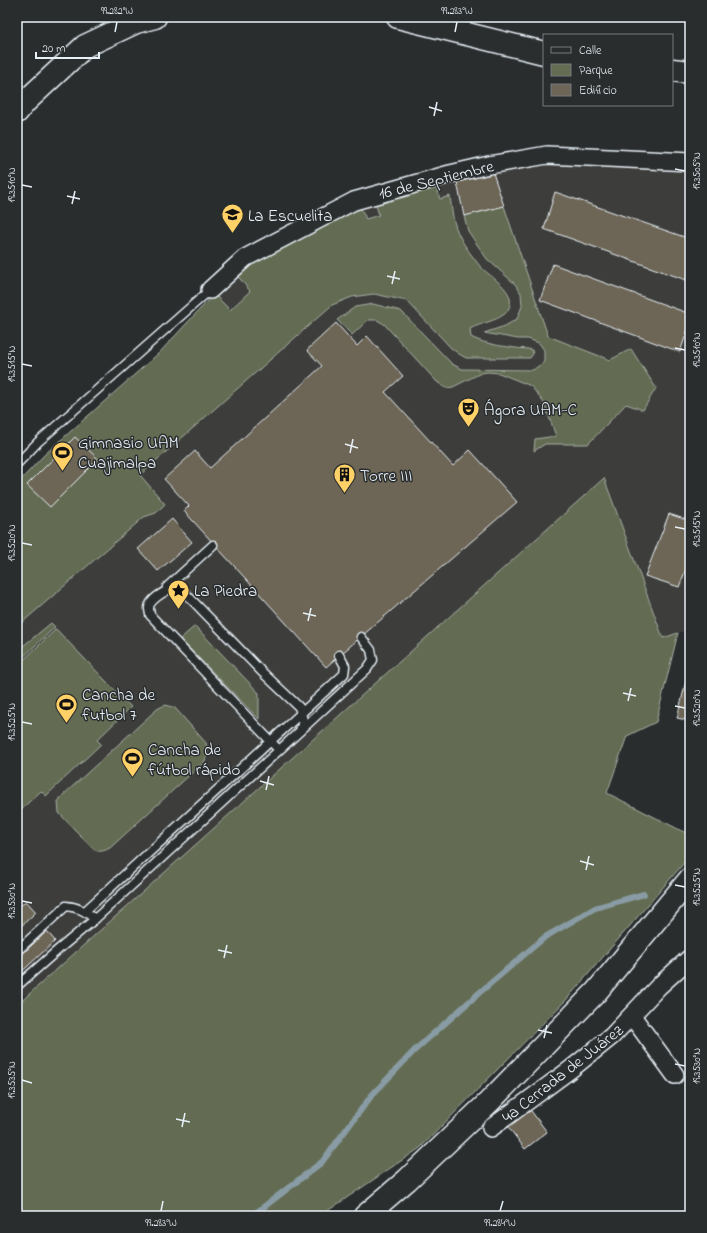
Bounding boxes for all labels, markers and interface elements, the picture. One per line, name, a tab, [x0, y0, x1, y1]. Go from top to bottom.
text: 99.282°W	[101, 4, 133, 19]
text: 99.283°W	[441, 4, 473, 19]
scale bar	[36, 34, 99, 60]
legend	[543, 34, 673, 106]
text: 20 m	[42, 40, 65, 58]
text: Calle	[579, 42, 602, 60]
text: Parque	[579, 62, 613, 80]
text: Edificio	[579, 82, 617, 100]
text: 19.3505°N	[690, 152, 705, 190]
street label: 16 de Septiembre	[376, 154, 497, 207]
text: 19.3510°N	[5, 167, 20, 203]
school or university icon: La Escuelita	[220, 202, 246, 235]
place label: La Escuelita	[248, 204, 332, 229]
text: 19.3510°N	[690, 332, 705, 368]
text: 19.3515°N	[5, 346, 20, 382]
theatre icon: Ágora UAM-C	[456, 396, 482, 429]
place label: Ágora UAM-C	[484, 398, 577, 425]
place label: Gimnasio UAM Cuajimalpa	[78, 431, 179, 476]
sports icon: Gimnasio UAM Cuajimalpa	[50, 439, 76, 472]
building icon: Torre III	[332, 462, 358, 495]
place label: Torre III	[360, 464, 412, 489]
text: 19.3515°N	[690, 511, 705, 547]
text: 19.3520°N	[5, 524, 20, 561]
place icon: La Piedra	[166, 577, 192, 610]
place label: La Piedra	[194, 579, 257, 604]
place label: Cancha de futbol 7	[82, 683, 156, 728]
text: 19.3520°N	[690, 689, 705, 726]
sports icon: Cancha de futbol 7	[53, 691, 79, 724]
text: 19.3525°N	[5, 703, 20, 741]
place label: Cancha de fútbol rápido	[148, 738, 240, 783]
sports icon: Cancha de fútbol rápido	[120, 746, 146, 779]
text: 19.3525°N	[690, 868, 705, 906]
text: 19.3530°N	[5, 883, 20, 919]
street label: 4a Cerrada de Juárez	[497, 1018, 630, 1130]
text: 19.3530°N	[690, 1048, 705, 1084]
text: 19.3535°N	[5, 1061, 20, 1099]
text: 99.283°W	[145, 1216, 177, 1231]
text: 99.284°W	[484, 1216, 516, 1231]

